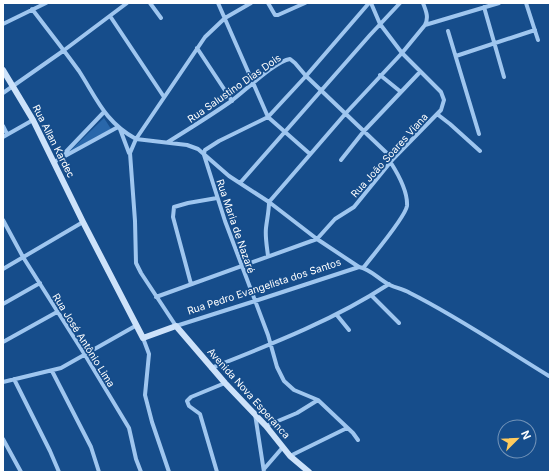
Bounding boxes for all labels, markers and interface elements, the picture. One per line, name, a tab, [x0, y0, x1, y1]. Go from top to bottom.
street label: Rua Salustino Dias Dois	[185, 51, 283, 125]
street label: Rua Allan Kardec	[30, 102, 78, 180]
street label: Rua João Soares Viana	[348, 110, 430, 200]
street label: Rua Maria de Nazaré	[214, 177, 258, 275]
street label: Rua Pedro Evangelista dos Santos	[186, 255, 342, 317]
street label: Rua José Antônio Lima	[50, 291, 118, 389]
street label: Avenida Nova Esperanca	[205, 345, 293, 441]
north arrow	[497, 419, 537, 459]
text: N	[518, 428, 534, 442]

